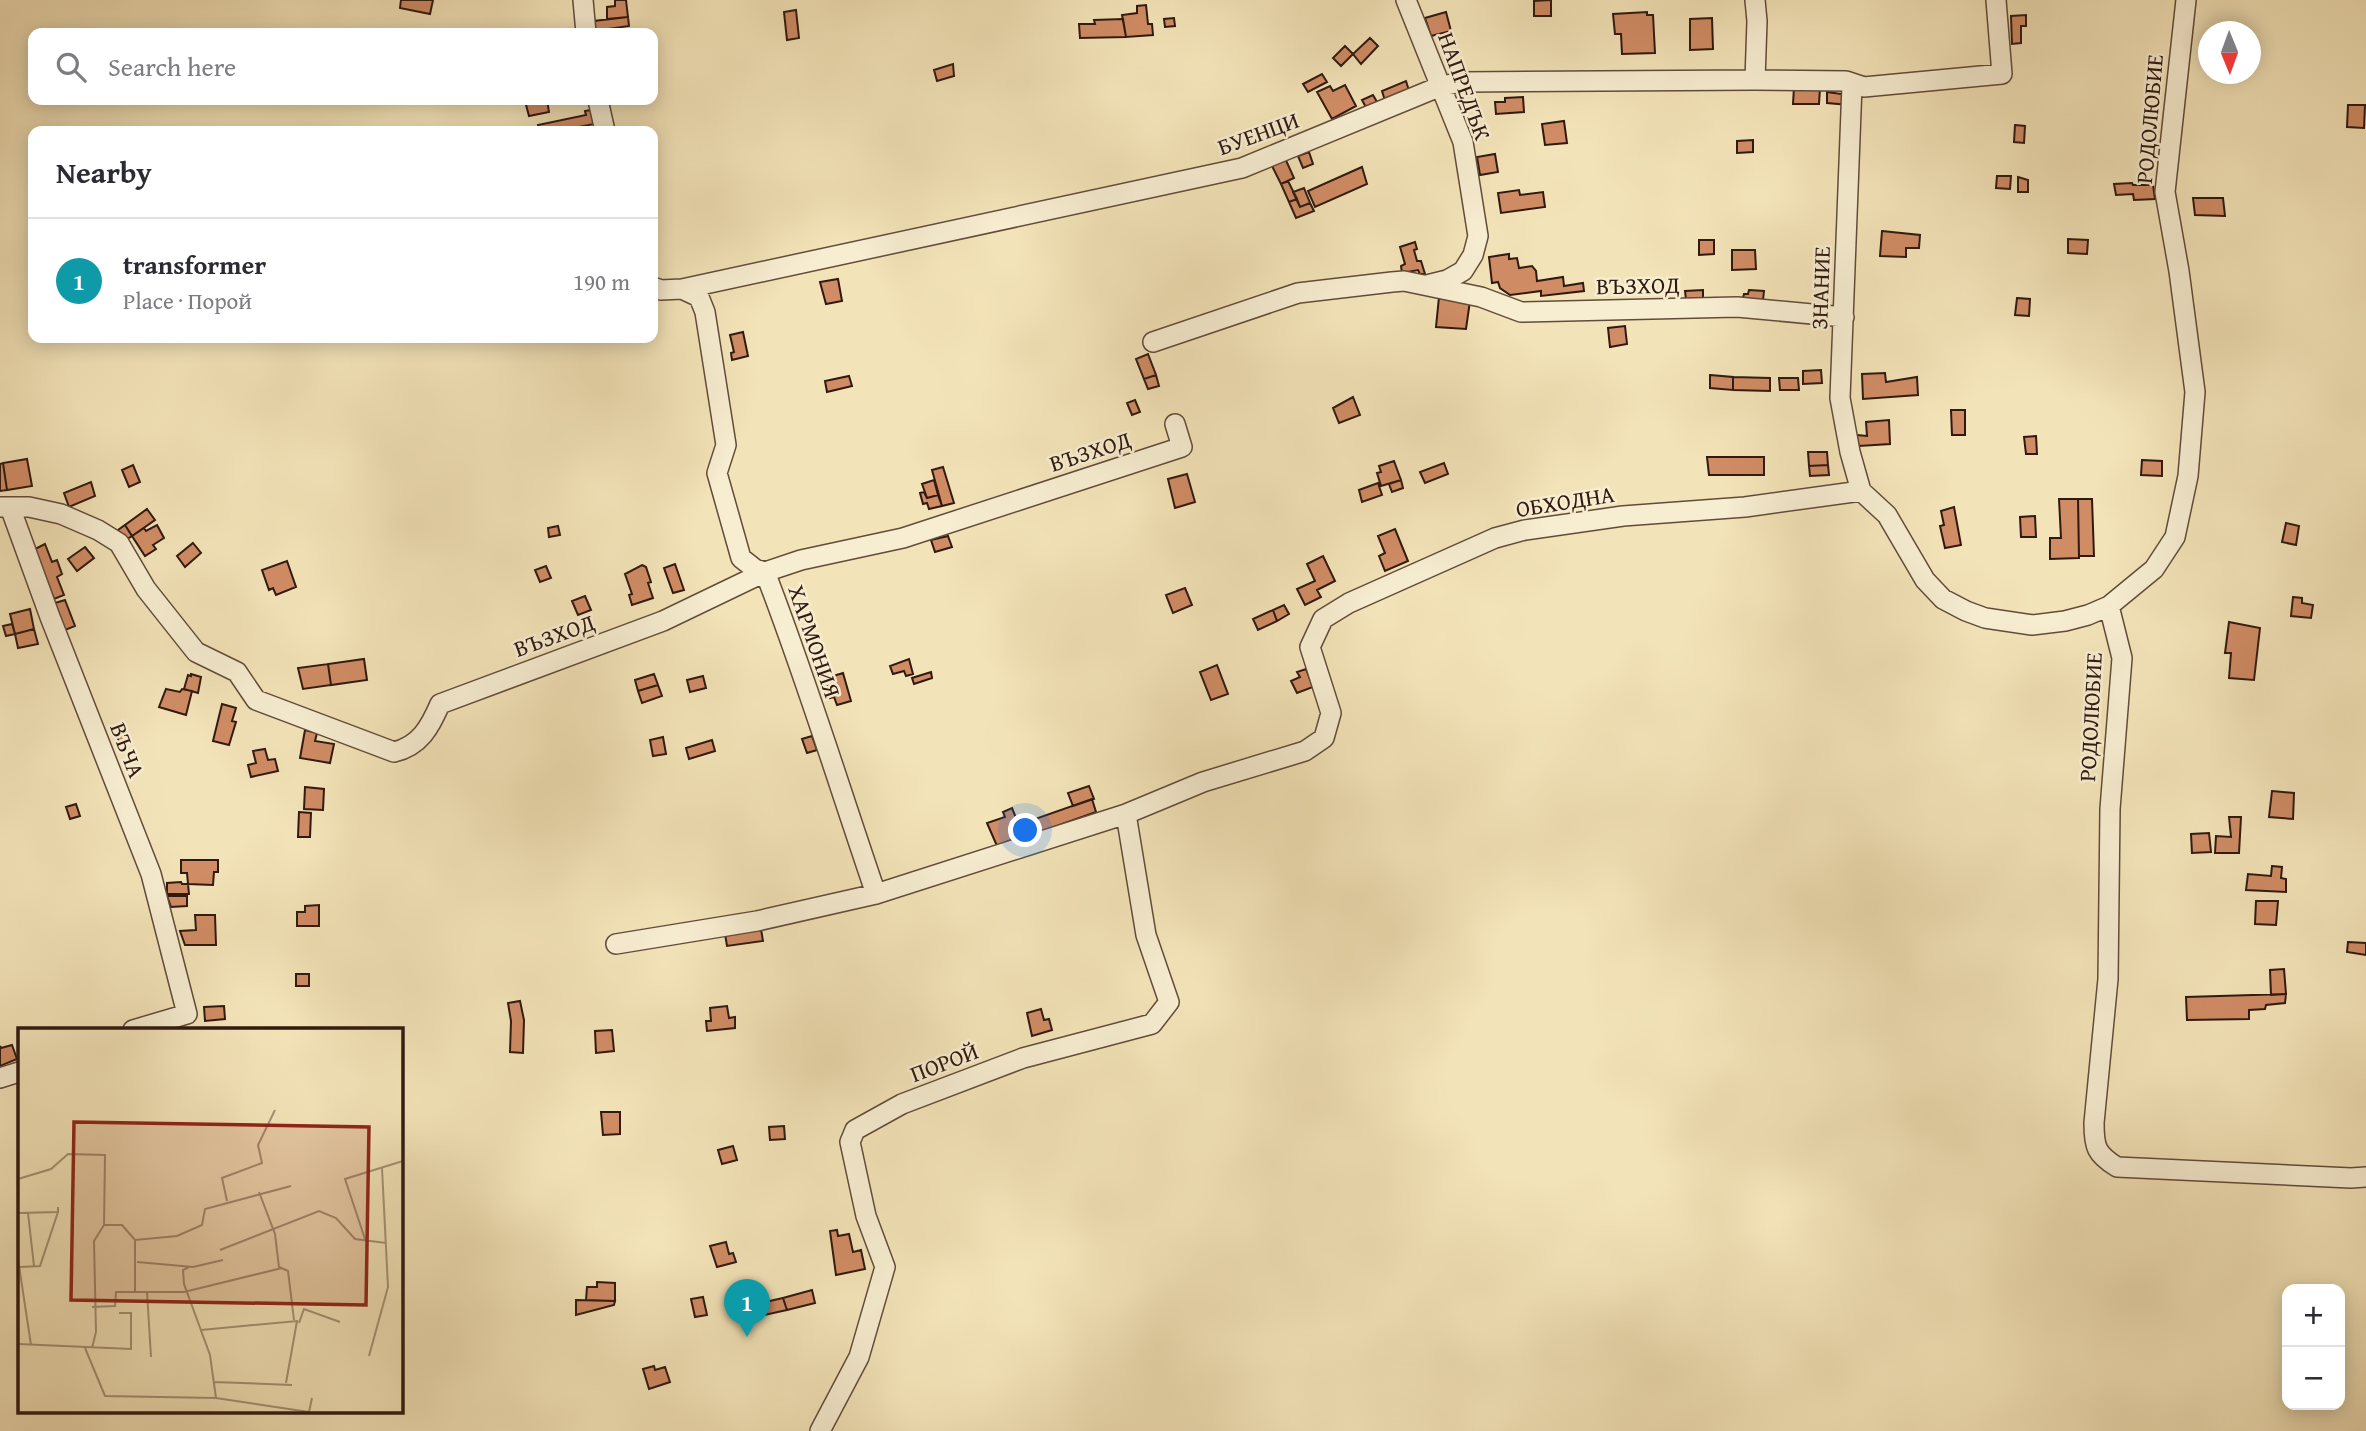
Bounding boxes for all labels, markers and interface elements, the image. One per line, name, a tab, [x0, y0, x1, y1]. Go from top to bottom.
north arrow	[2198, 21, 2261, 84]
street label: НАПРЕДЪК	[1430, 27, 1500, 145]
search box	[28, 28, 658, 105]
text: Search here	[108, 47, 236, 86]
icon: search	[52, 48, 90, 86]
street label: РОДОЛЮБИЕ	[2127, 53, 2171, 185]
street label: БУЕНЦИ	[1213, 103, 1303, 163]
text: Nearby	[56, 150, 152, 194]
text: transformer	[123, 245, 266, 284]
street label: ЗНАНИЕ	[1802, 245, 1838, 330]
text: 1	[73, 265, 85, 298]
text: 190 m	[573, 265, 630, 298]
street label: ВЪЗХОД	[1596, 268, 1680, 302]
text: Place · Порой	[123, 284, 252, 317]
street label: ВЪЗХОД	[1045, 422, 1135, 480]
street label: ОБХОДНА	[1513, 477, 1617, 525]
street label: ХАРМОНИЯ	[780, 580, 850, 702]
street label: ВЪЗХОД	[509, 605, 599, 665]
street label: РОДОЛЮБИЕ	[2070, 651, 2110, 782]
street label: ВЪЧА	[102, 717, 154, 783]
your location	[1008, 813, 1042, 847]
inset map	[18, 1028, 402, 1414]
street label: ПОРОЙ	[905, 1034, 983, 1090]
pin: 1	[724, 1279, 770, 1337]
map controls	[2282, 1284, 2345, 1410]
button: +	[2282, 1284, 2345, 1347]
button: −	[2282, 1347, 2345, 1410]

